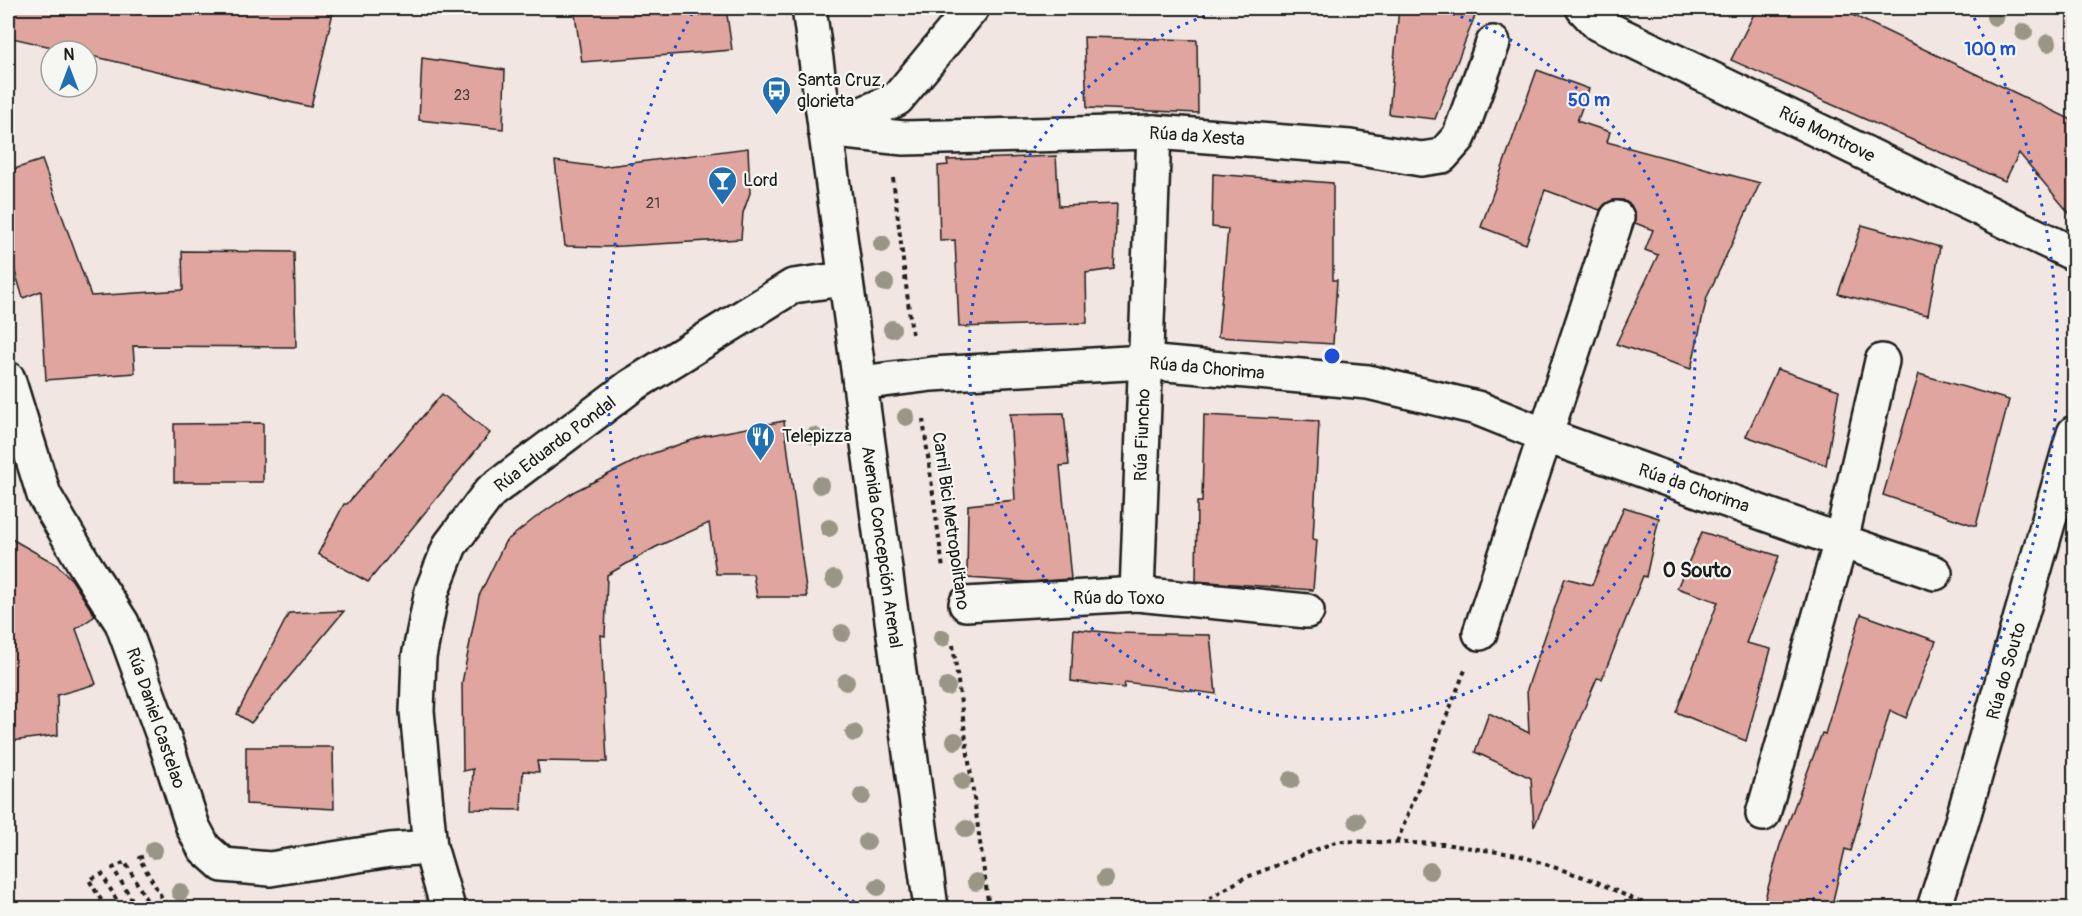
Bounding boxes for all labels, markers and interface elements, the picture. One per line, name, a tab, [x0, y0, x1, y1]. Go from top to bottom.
text: 100 m	[1964, 38, 2016, 61]
north arrow	[39, 39, 99, 99]
text: N	[64, 45, 75, 65]
place label: Santa Cruz, glorieta	[797, 69, 885, 113]
bus stop icon: Santa Cruz, glorieta	[760, 74, 792, 116]
house number: 23	[454, 86, 470, 105]
text: 50 m	[1568, 89, 1610, 112]
street label: Rúa Montrove	[1775, 101, 1879, 168]
street label: Rúa da Xesta	[1148, 122, 1246, 151]
bar icon: Lord	[706, 164, 738, 206]
place label: Lord	[743, 169, 778, 192]
house number: 21	[646, 194, 660, 213]
centre of rings	[1322, 346, 1342, 366]
street label: Rúa da Chorima	[1148, 352, 1266, 385]
street label: Rúa Fiuncho	[1129, 388, 1156, 482]
street label: Rúa Eduardo Pondal	[490, 391, 621, 498]
restaurant icon: Telepizza	[745, 420, 777, 462]
place label: Telepizza	[782, 425, 852, 448]
street label: Carril Bici Metropolitano	[927, 431, 974, 612]
street label: Avenida Concepción Arenal	[856, 444, 907, 650]
street label: Rúa da Chorima	[1635, 459, 1752, 518]
district label: O Souto	[1663, 558, 1731, 583]
street label: Rúa do Toxo	[1073, 587, 1165, 610]
street label: Rúa do Souto	[1982, 619, 2031, 722]
street label: Rúa Daniel Castelao	[121, 645, 191, 792]

